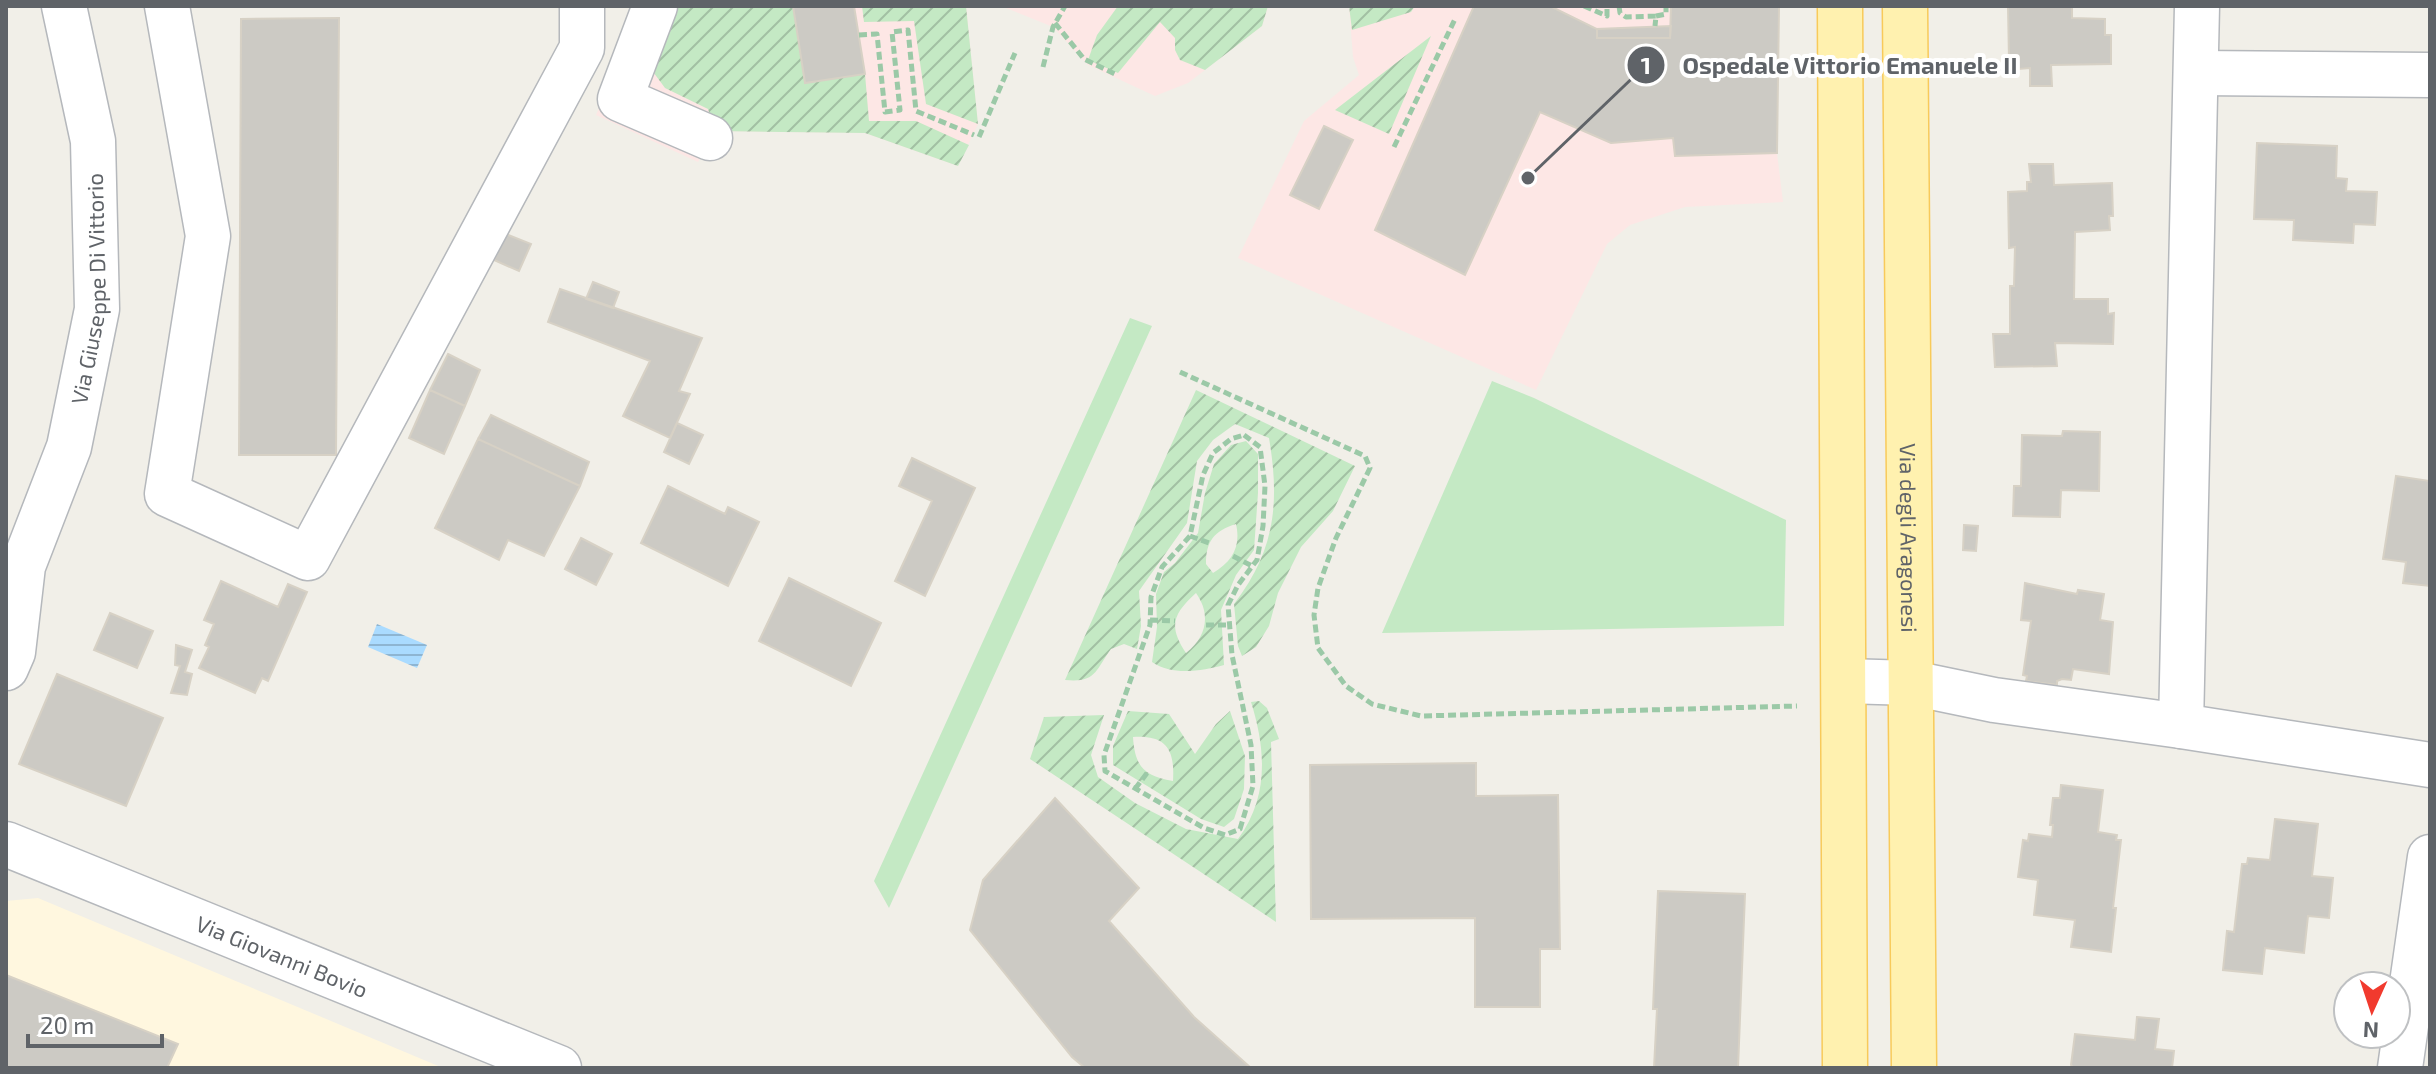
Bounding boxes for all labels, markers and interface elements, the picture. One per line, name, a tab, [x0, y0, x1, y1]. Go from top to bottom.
callout: Ospedale Vittorio Emanuele II	[1626, 41, 2033, 89]
text: 1	[1641, 50, 1651, 79]
text: Ospedale Vittorio Emanuele II	[1683, 50, 2017, 79]
street label: Via Giuseppe Di Vittorio	[65, 173, 110, 406]
street label: Via degli Aragonesi	[1896, 443, 1923, 633]
street label: Via Giovanni Bovio	[193, 910, 372, 1002]
north arrow	[2332, 970, 2412, 1050]
scale bar	[28, 998, 162, 1048]
text: 20 m	[40, 1010, 94, 1039]
text: N	[2362, 1018, 2380, 1044]

